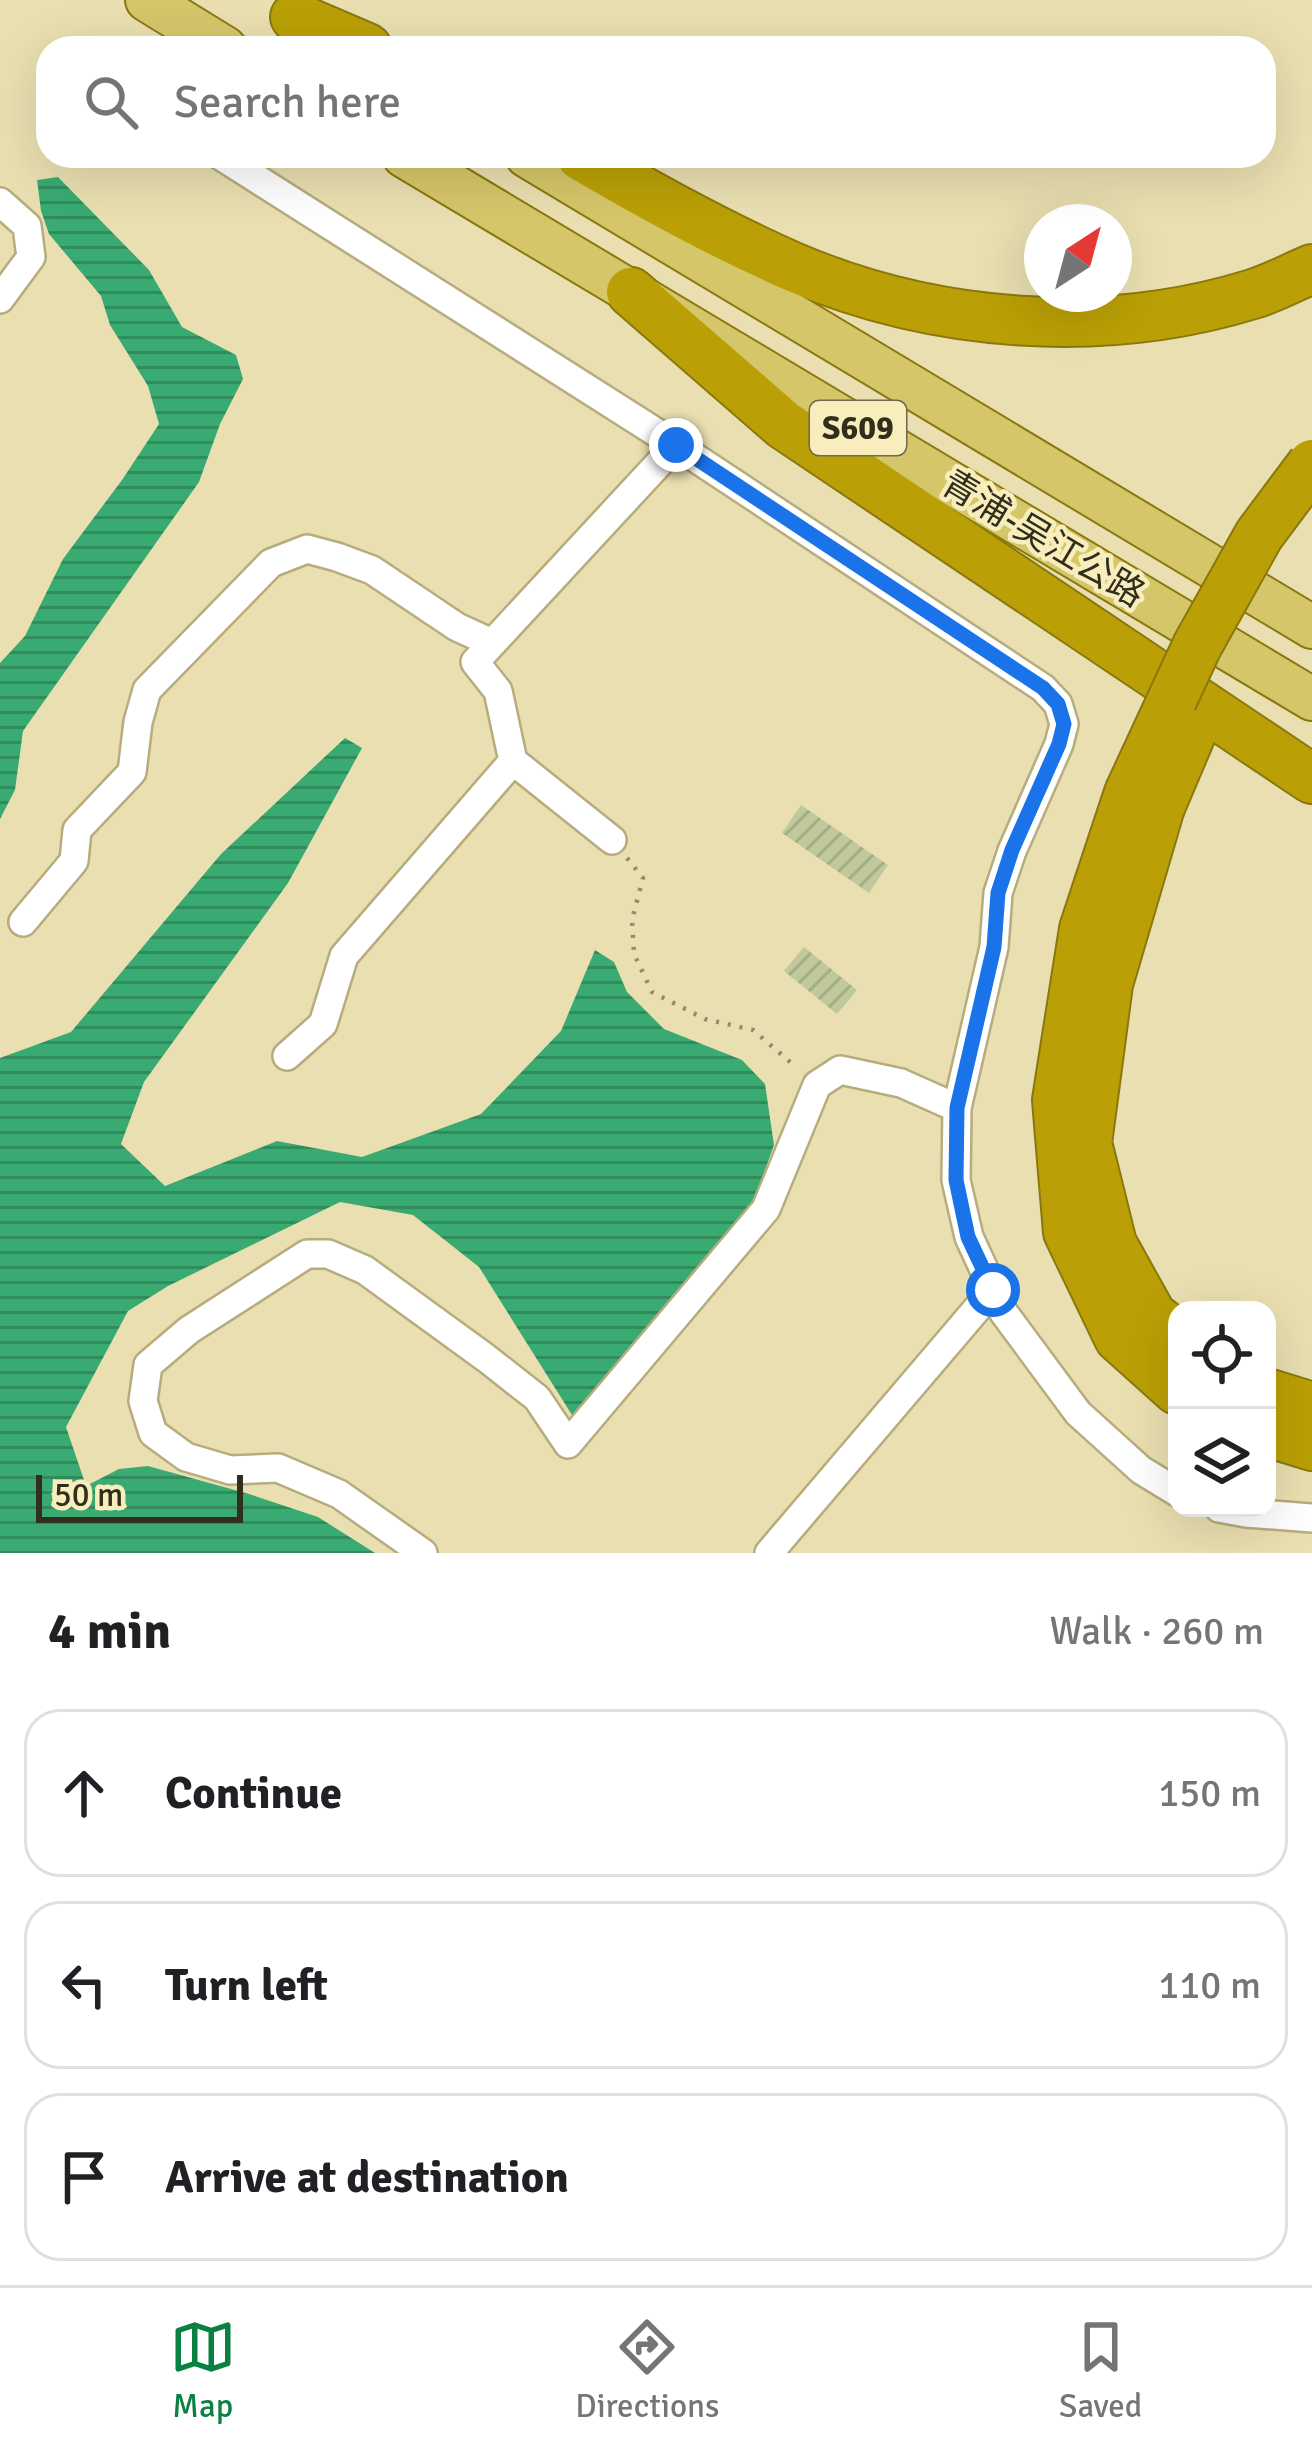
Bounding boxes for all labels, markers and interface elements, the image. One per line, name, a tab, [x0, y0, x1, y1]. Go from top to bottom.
search box	[36, 36, 1276, 168]
icon: search	[78, 69, 144, 135]
text: Search here	[174, 75, 401, 130]
north arrow	[1024, 204, 1132, 312]
road number: S609	[810, 401, 906, 455]
route end	[649, 418, 703, 472]
street label: 青浦-吴江公路	[933, 461, 1153, 617]
route start	[966, 1263, 1020, 1317]
map controls	[1168, 1301, 1276, 1517]
button: locate	[1168, 1301, 1276, 1409]
button: layers	[1168, 1409, 1276, 1517]
scale bar	[36, 1469, 243, 1522]
text: 50 m	[54, 1475, 123, 1516]
text: 4 min	[48, 1600, 171, 1663]
text: Walk · 260 m	[1050, 1607, 1264, 1655]
icon: ahead	[51, 1760, 117, 1826]
text: Continue	[165, 1766, 342, 1821]
text: 150 m	[1158, 1769, 1261, 1817]
icon: left	[51, 1952, 117, 2018]
text: Turn left	[165, 1958, 328, 2013]
text: 110 m	[1158, 1961, 1261, 2009]
icon: arrive	[51, 2144, 117, 2210]
text: Arrive at destination	[165, 2150, 569, 2205]
tab: Map	[170, 2314, 236, 2427]
tab: Directions	[575, 2314, 720, 2427]
tab: Saved	[1059, 2314, 1142, 2427]

